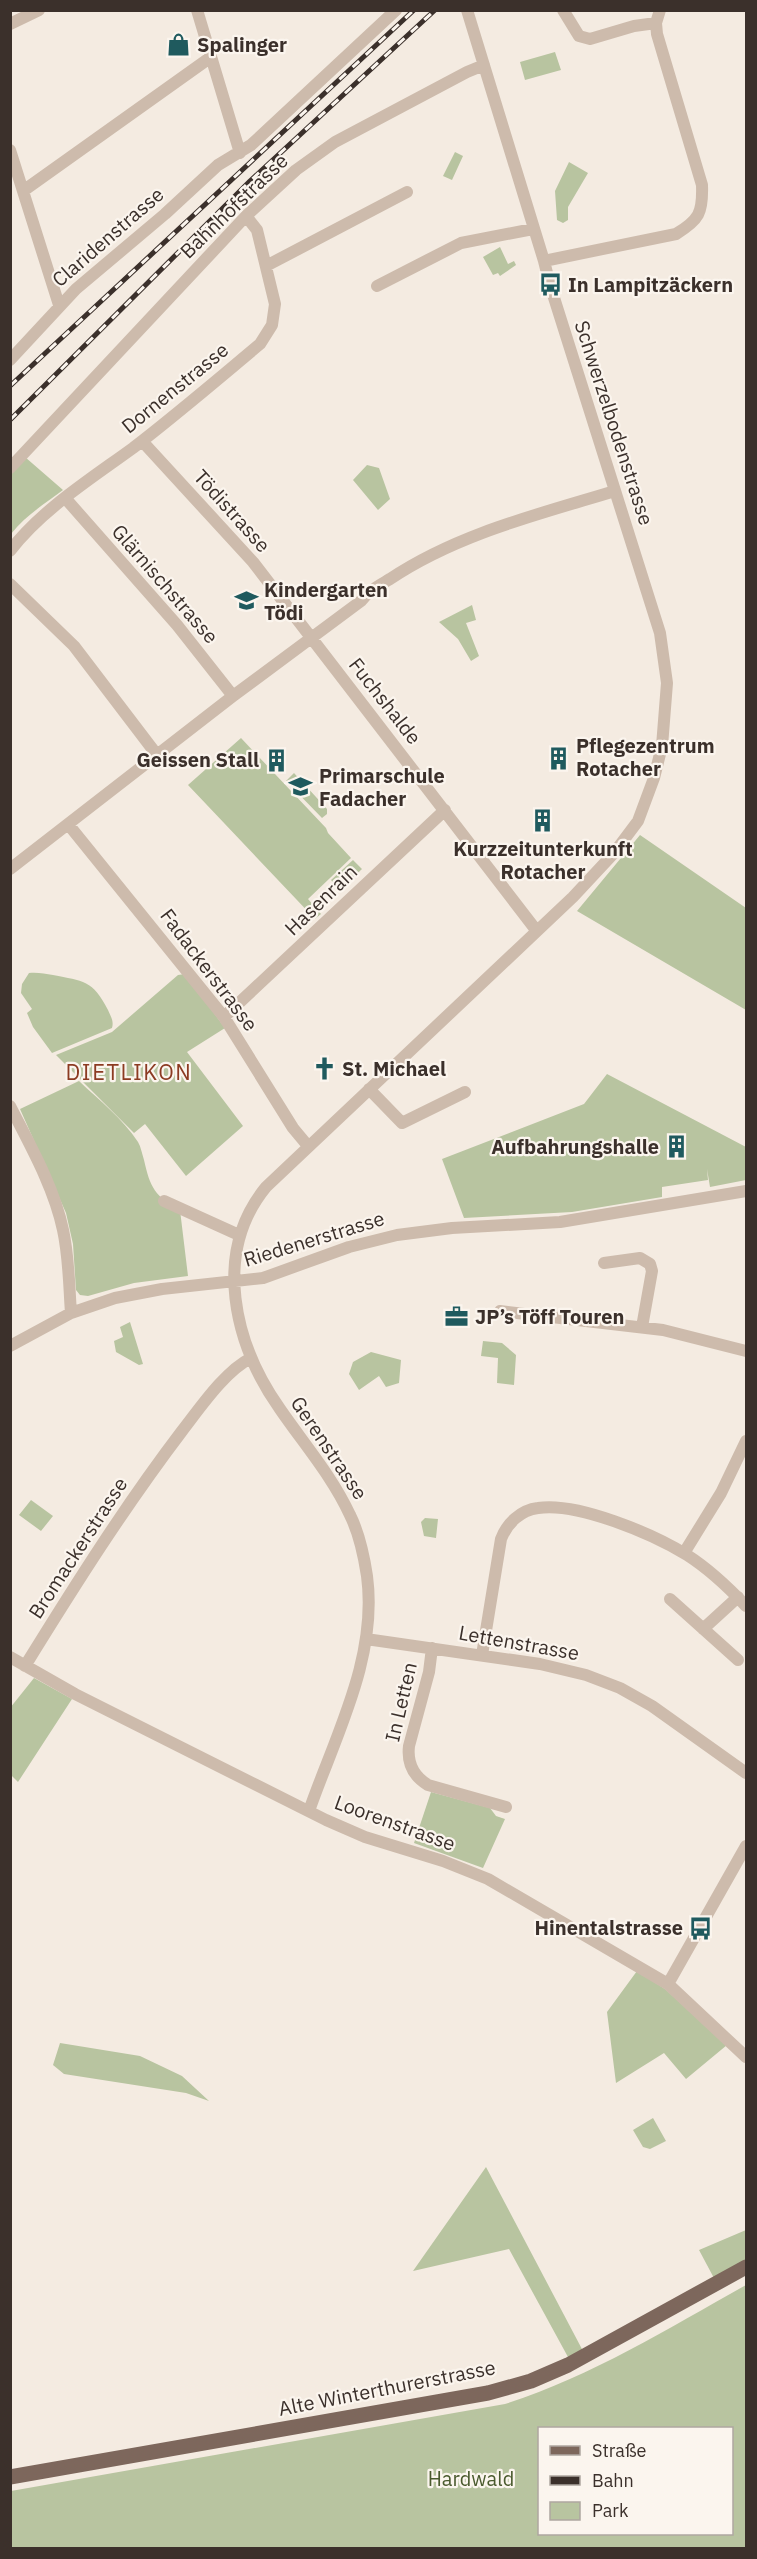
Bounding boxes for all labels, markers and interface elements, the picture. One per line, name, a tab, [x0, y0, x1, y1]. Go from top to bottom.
place label: Spalinger	[197, 31, 287, 58]
shop icon: Spalinger	[166, 32, 192, 58]
street label: Bahnhofstrasse	[174, 147, 293, 264]
street label: Claridenstrasse	[46, 181, 169, 293]
place label: In Lampitzäckern	[568, 271, 733, 298]
bus stop icon: In Lampitzäckern	[537, 272, 563, 298]
street label: Schwerzelbodenstrasse	[569, 317, 660, 529]
street label: Dornenstrasse	[115, 336, 234, 439]
street label: Tödistrasse	[188, 463, 277, 558]
street label: Glärnischstrasse	[106, 518, 225, 649]
place label: Kindergarten Tödi	[264, 576, 388, 626]
school or university icon: Kindergarten Tödi	[233, 588, 259, 614]
street label: Fuchshalde	[343, 652, 428, 750]
place label: Pflegezentrum Rotacher	[576, 732, 715, 782]
building icon: Pflegezentrum Rotacher	[545, 745, 571, 771]
place label: Geissen Stall	[136, 746, 259, 773]
building icon: Geissen Stall	[264, 747, 290, 773]
place label: Primarschule Fadacher	[319, 762, 445, 812]
school or university icon: Primarschule Fadacher	[288, 774, 314, 800]
building icon: Kurzzeitunterkunft Rotacher	[530, 808, 556, 834]
place label: Kurzzeitunterkunft Rotacher	[453, 835, 633, 885]
street label: Hasenrain	[278, 858, 363, 941]
street label: Fadackerstrasse	[154, 903, 264, 1036]
place label: St. Michael	[342, 1055, 446, 1082]
church icon: St. Michael	[311, 1056, 337, 1082]
district label: DIETLIKON	[66, 1057, 192, 1086]
place label: Aufbahrungshalle	[491, 1133, 659, 1160]
building icon: Aufbahrungshalle	[664, 1134, 690, 1160]
street label: Riedenerstrasse	[240, 1204, 388, 1273]
place label: JP’s Töff Touren	[475, 1303, 624, 1330]
office icon: JP’s Töff Touren	[444, 1304, 470, 1330]
street label: Gerenstrasse	[285, 1391, 374, 1505]
street label: Bromackerstrasse	[22, 1472, 133, 1623]
street label: Lettenstrasse	[457, 1619, 581, 1666]
street label: In Letten	[378, 1659, 423, 1744]
street label: Loorenstrasse	[331, 1788, 459, 1857]
place label: Hinentalstrasse	[535, 1914, 683, 1941]
bus stop icon: Hinentalstrasse	[688, 1915, 714, 1941]
street label: Alte Winterthurerstrasse	[276, 2353, 498, 2422]
legend	[538, 2427, 733, 2535]
text: Straße	[592, 2439, 646, 2462]
park label: Hardwald	[428, 2465, 514, 2492]
text: Bahn	[592, 2469, 634, 2492]
text: Park	[592, 2499, 629, 2522]

